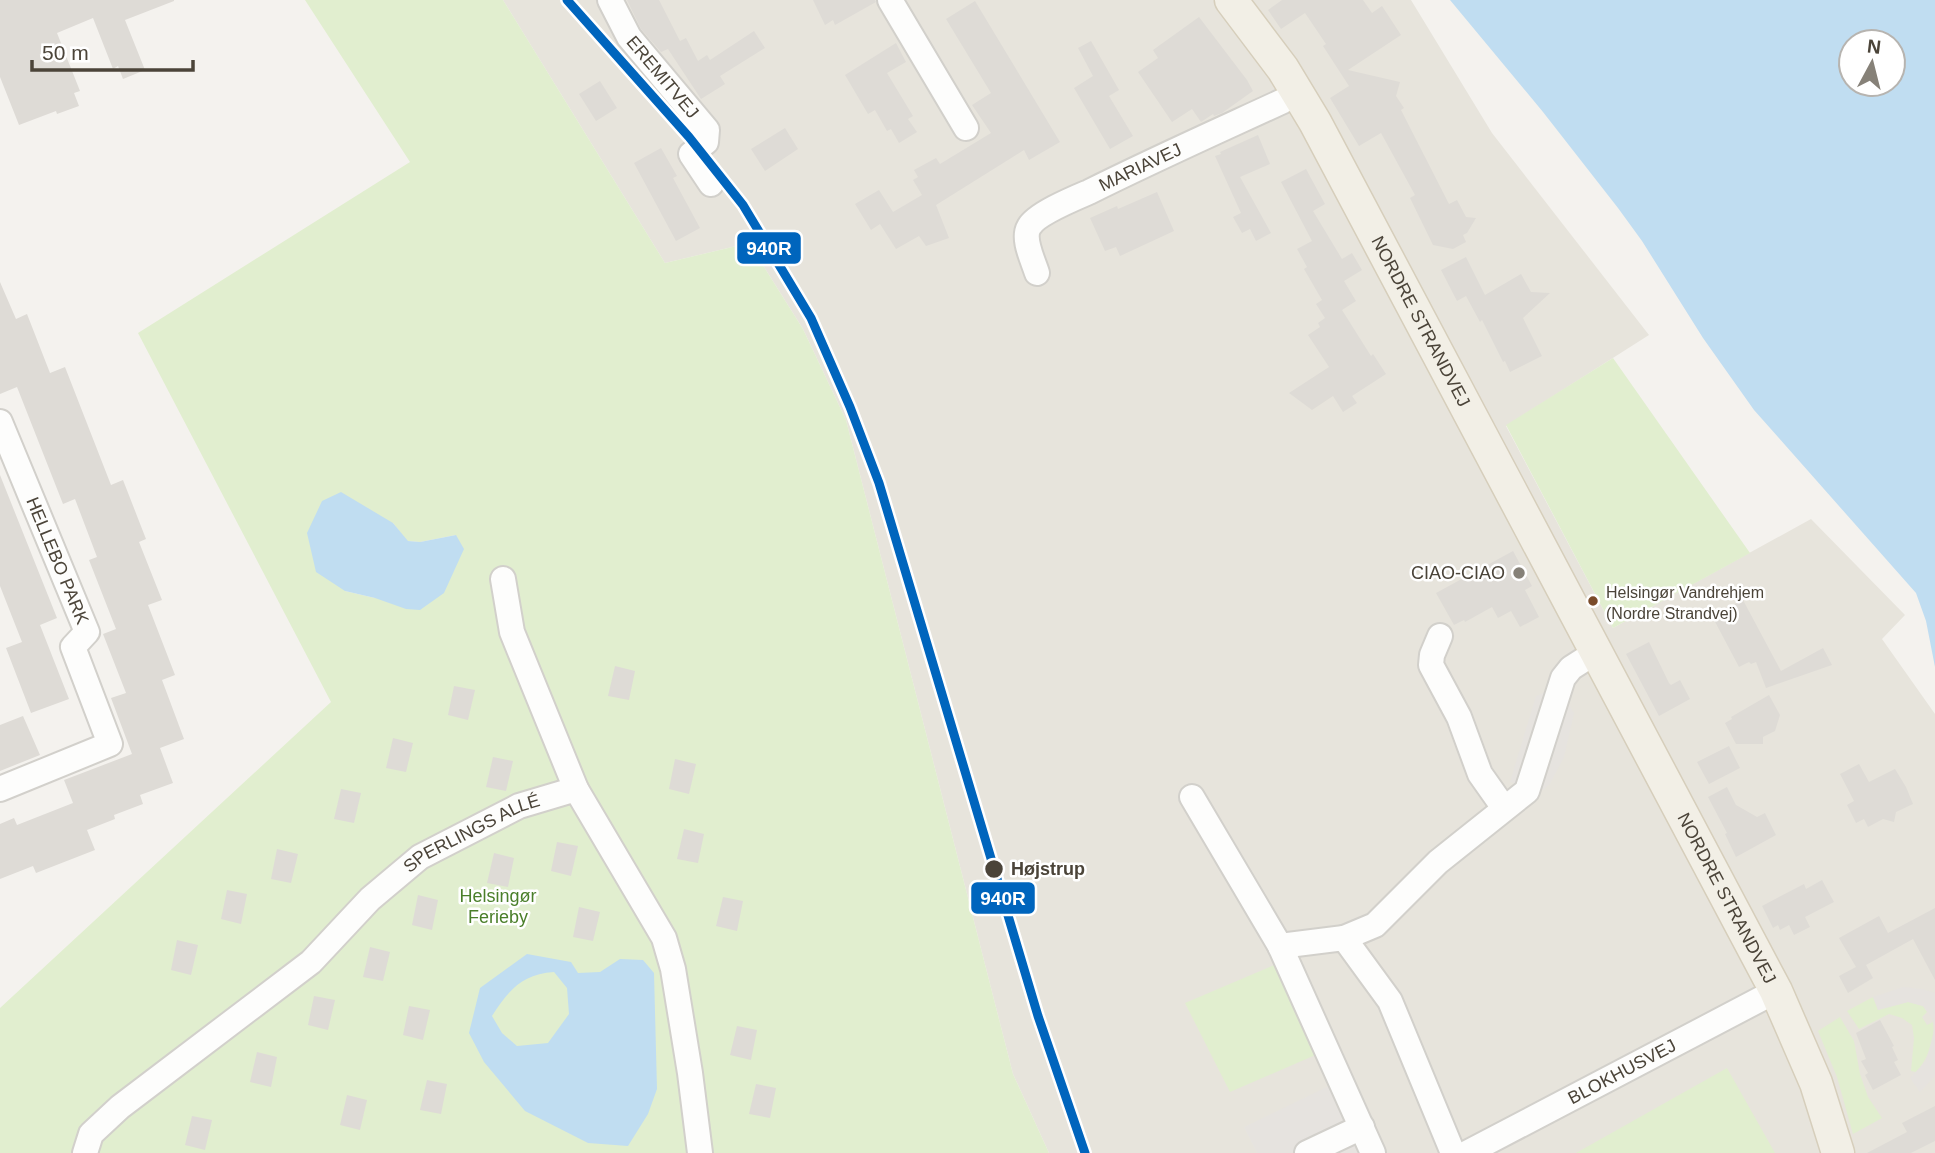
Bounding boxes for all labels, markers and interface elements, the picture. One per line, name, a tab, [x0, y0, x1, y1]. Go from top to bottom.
scale bar	[32, 28, 192, 72]
north arrow	[1837, 28, 1907, 98]
street label: EREMITVEJ	[623, 32, 703, 122]
text: N	[1866, 35, 1882, 58]
text: 50 m	[42, 41, 89, 64]
street label: MARIAVEJ	[1096, 139, 1185, 195]
line badge: 940R	[736, 231, 802, 265]
street label: NORDRE STRANDVEJ	[1367, 233, 1474, 410]
text: 940R	[746, 238, 792, 259]
street label: HELLEBO PARK	[22, 494, 93, 627]
place label: CIAO-CIAO	[1411, 563, 1505, 583]
marker: CIAO-CIAO	[1511, 565, 1527, 581]
place label: Helsingør Vandrehjem (Nordre Strandvej)	[1606, 584, 1764, 622]
marker: Helsingør Vandrehjem (Nordre Strandvej)	[1586, 594, 1600, 608]
street label: SPERLINGS ALLÉ	[399, 790, 542, 877]
street label: NORDRE STRANDVEJ	[1673, 810, 1780, 987]
marker: Højstrup	[983, 858, 1005, 880]
place label: Højstrup	[1011, 859, 1085, 879]
line badge: 940R	[970, 881, 1036, 915]
park label: Helsingør Ferieby	[459, 886, 537, 927]
text: 940R	[980, 888, 1026, 909]
street label: BLOKHUSVEJ	[1565, 1035, 1679, 1108]

